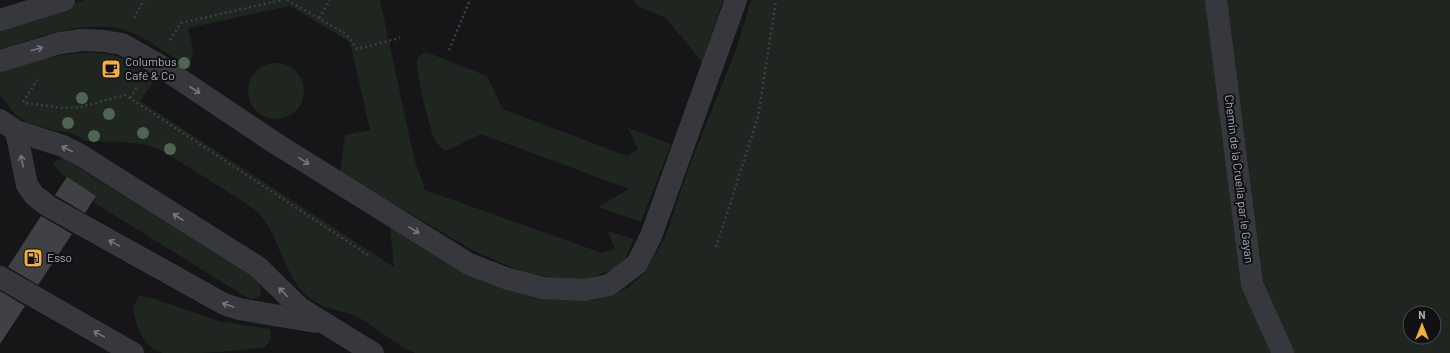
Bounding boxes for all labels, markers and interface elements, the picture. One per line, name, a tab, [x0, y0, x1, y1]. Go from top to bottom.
one-way arrow	[30, 44, 43, 52]
place label: Columbus Café & Co	[125, 54, 177, 82]
cafe icon: Columbus Café & Co	[100, 58, 122, 80]
one-way arrow	[189, 86, 200, 94]
street label: Chemin de la Cruella par le Gayan	[1223, 94, 1257, 264]
one-way arrow	[61, 145, 73, 152]
one-way arrow	[18, 155, 26, 168]
one-way arrow	[298, 157, 309, 165]
one-way arrow	[172, 212, 184, 220]
one-way arrow	[408, 226, 420, 234]
one-way arrow	[108, 239, 120, 247]
fuel station icon: Esso	[22, 247, 44, 269]
place label: Esso	[47, 250, 72, 264]
one-way arrow	[278, 287, 288, 297]
one-way arrow	[222, 301, 235, 308]
north arrow	[1402, 305, 1442, 345]
text: N	[1418, 308, 1426, 321]
one-way arrow	[93, 330, 105, 338]

